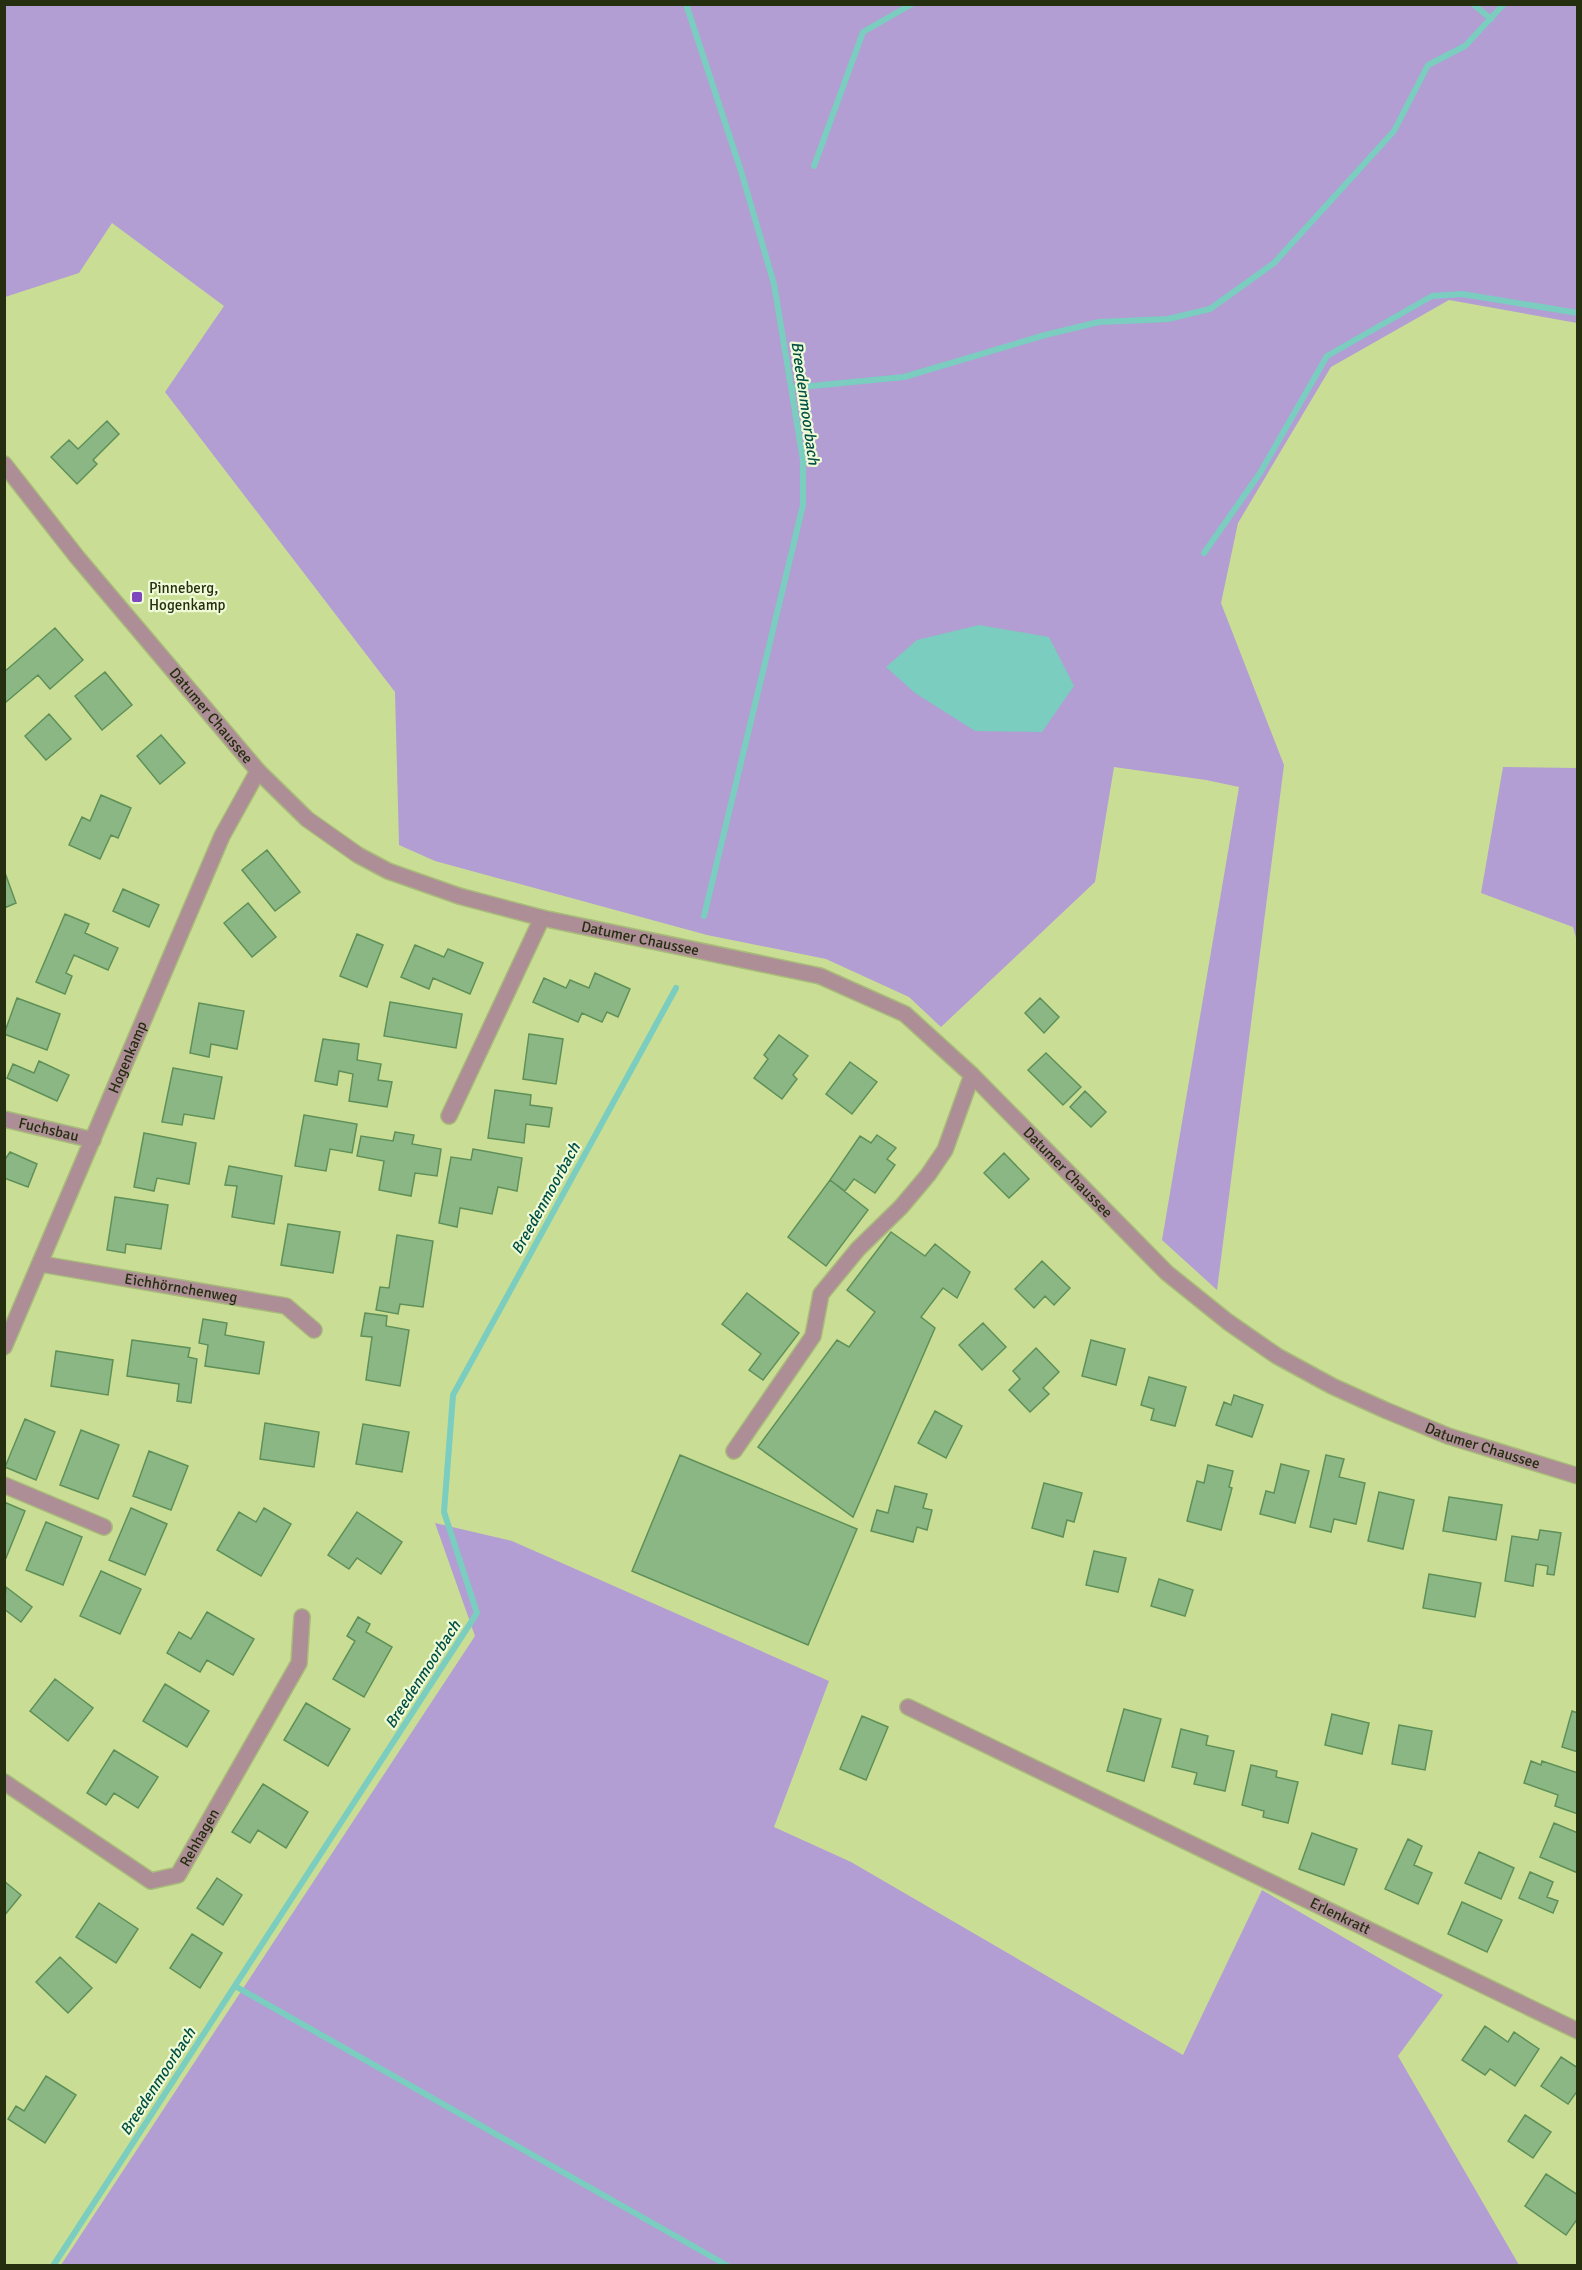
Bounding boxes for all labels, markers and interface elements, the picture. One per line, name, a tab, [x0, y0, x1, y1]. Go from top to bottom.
water label: Breedenmoorbach	[786, 340, 824, 467]
place label: Pinneberg, Hogenkamp	[149, 579, 226, 614]
marker: Pinneberg, Hogenkamp	[130, 590, 144, 604]
street label: Datumer Chaussee	[166, 664, 257, 767]
street label: Datumer Chaussee	[580, 917, 701, 960]
street label: Hogenkamp	[104, 1018, 151, 1096]
street label: Fuchsbau	[17, 1114, 81, 1145]
street label: Datumer Chaussee	[1019, 1123, 1116, 1221]
water label: Breedenmoorbach	[507, 1138, 585, 1258]
street label: Eichhörnchenweg	[123, 1269, 239, 1307]
street label: Datumer Chaussee	[1422, 1418, 1542, 1473]
water label: Breedenmoorbach	[381, 1616, 466, 1732]
street label: Rehhagen	[176, 1805, 223, 1870]
street label: Erlenkratt	[1307, 1894, 1373, 1938]
water label: Breedenmoorbach	[116, 2023, 201, 2139]

